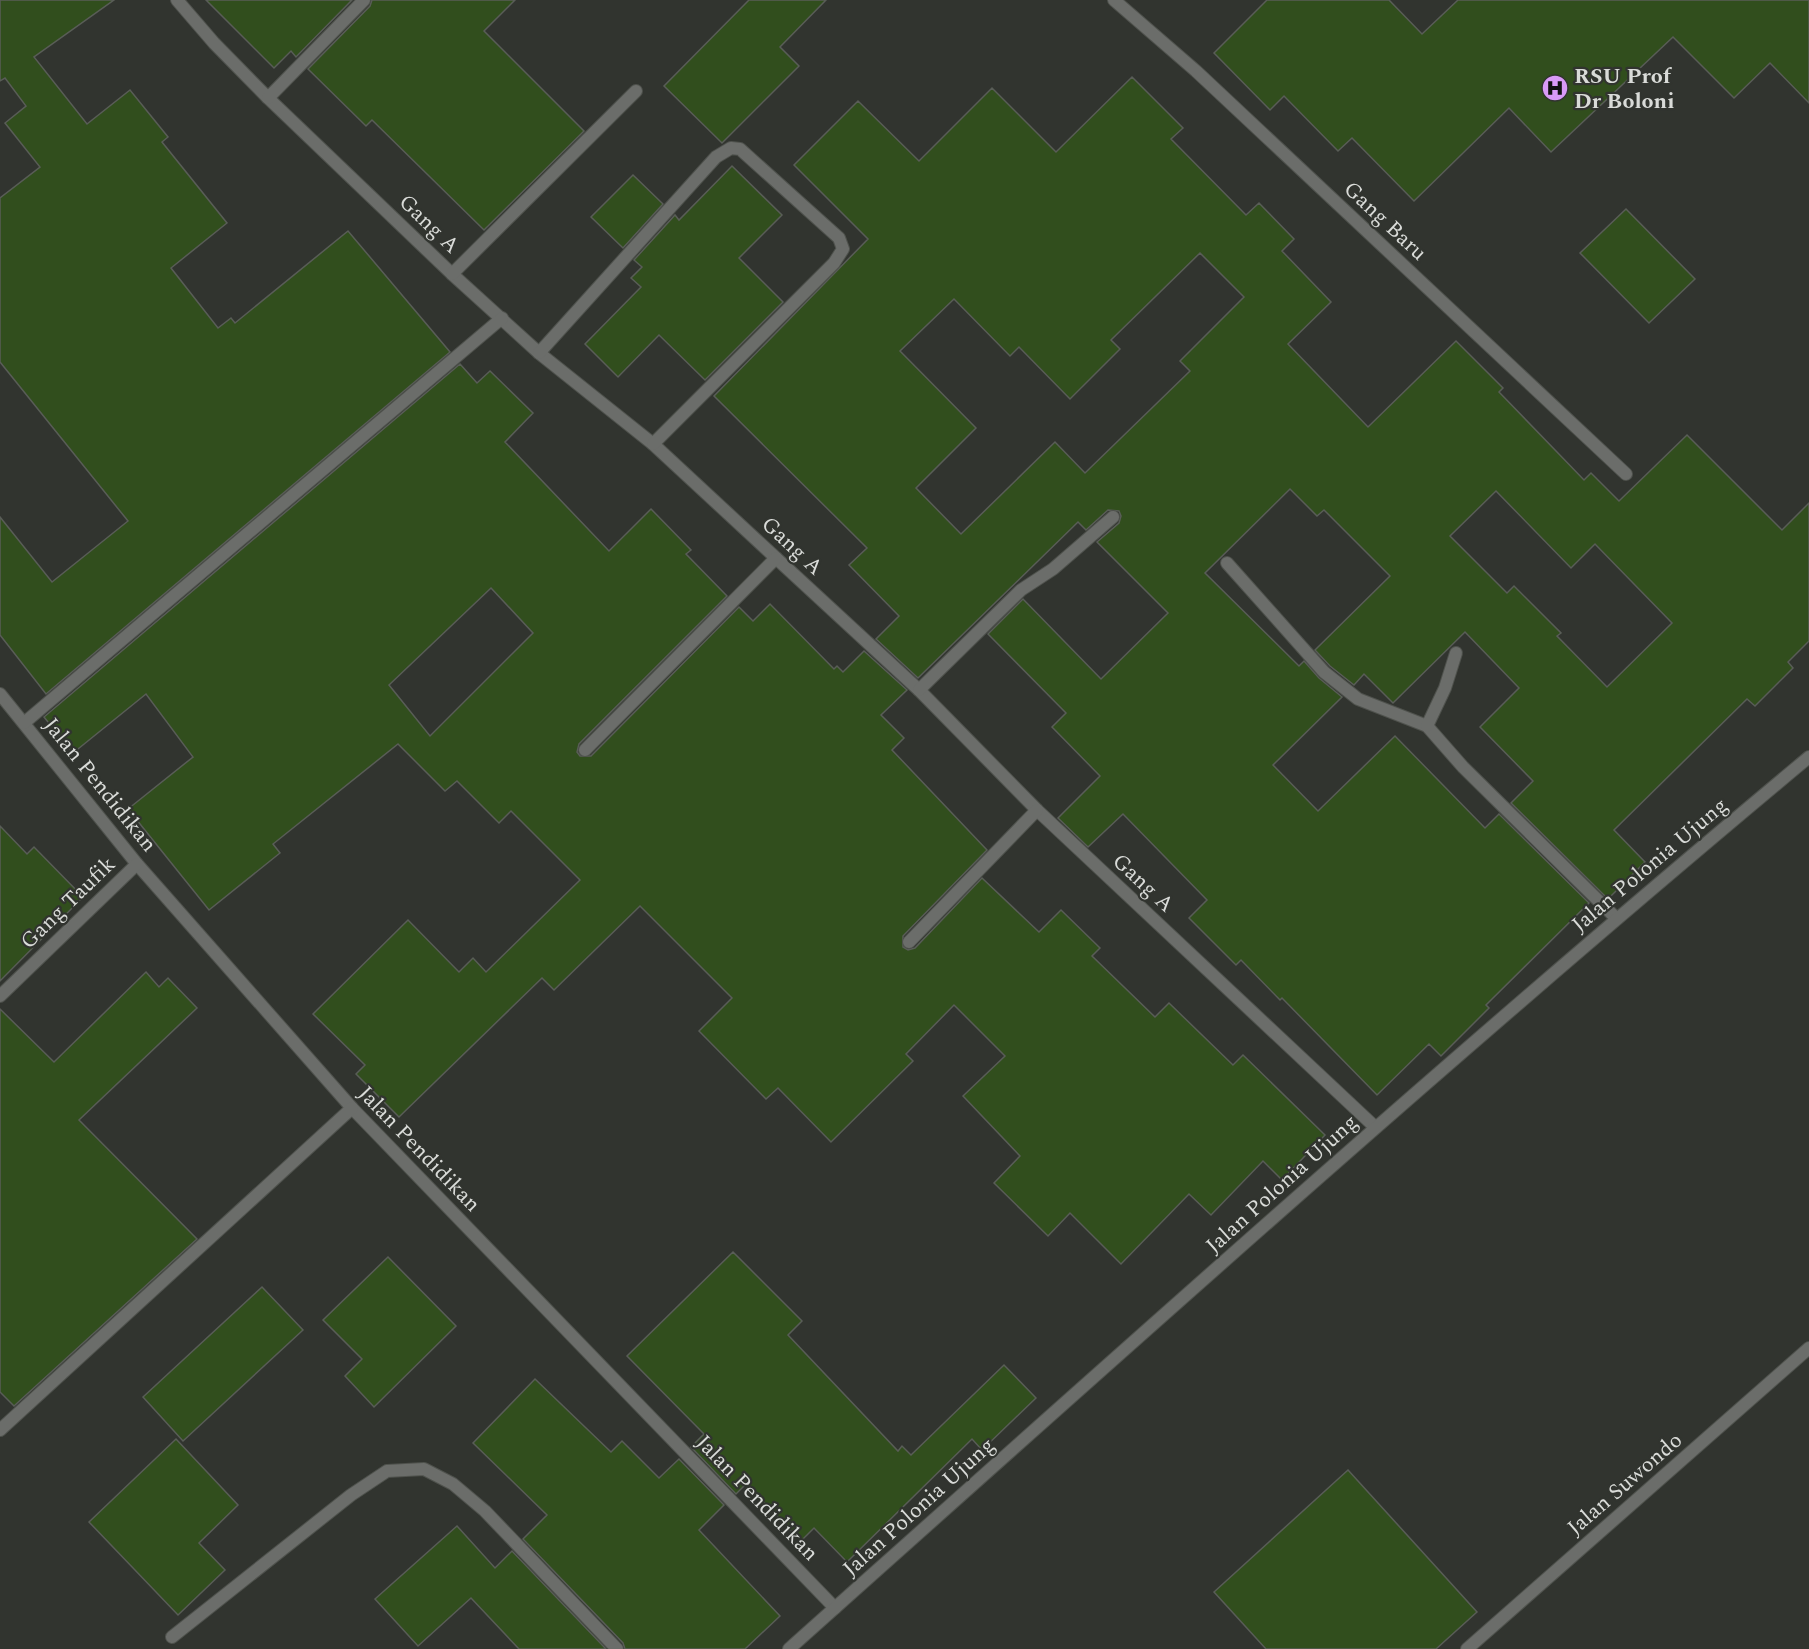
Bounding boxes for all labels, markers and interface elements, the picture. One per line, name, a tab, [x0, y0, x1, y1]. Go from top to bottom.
place label: RSU Prof Dr Boloni	[1574, 60, 1675, 118]
hospital icon: RSU Prof Dr Boloni	[1540, 73, 1570, 103]
street label: Gang Baru	[1336, 174, 1434, 269]
street label: Gang A	[391, 186, 467, 262]
street label: Gang A	[754, 509, 830, 584]
street label: Jalan Pendidikan	[35, 710, 165, 859]
street label: Jalan Polonia Ujung	[1565, 790, 1735, 941]
street label: Gang A	[1105, 846, 1181, 921]
street label: Gang Taufik	[13, 849, 123, 957]
street label: Jalan Pendidikan	[350, 1078, 488, 1220]
street label: Jalan Polonia Ujung	[1198, 1107, 1366, 1262]
street label: Jalan Suwondo	[1560, 1425, 1690, 1544]
street label: Jalan Pendidikan	[688, 1427, 826, 1569]
street label: Jalan Polonia Ujung	[835, 1430, 1003, 1585]

